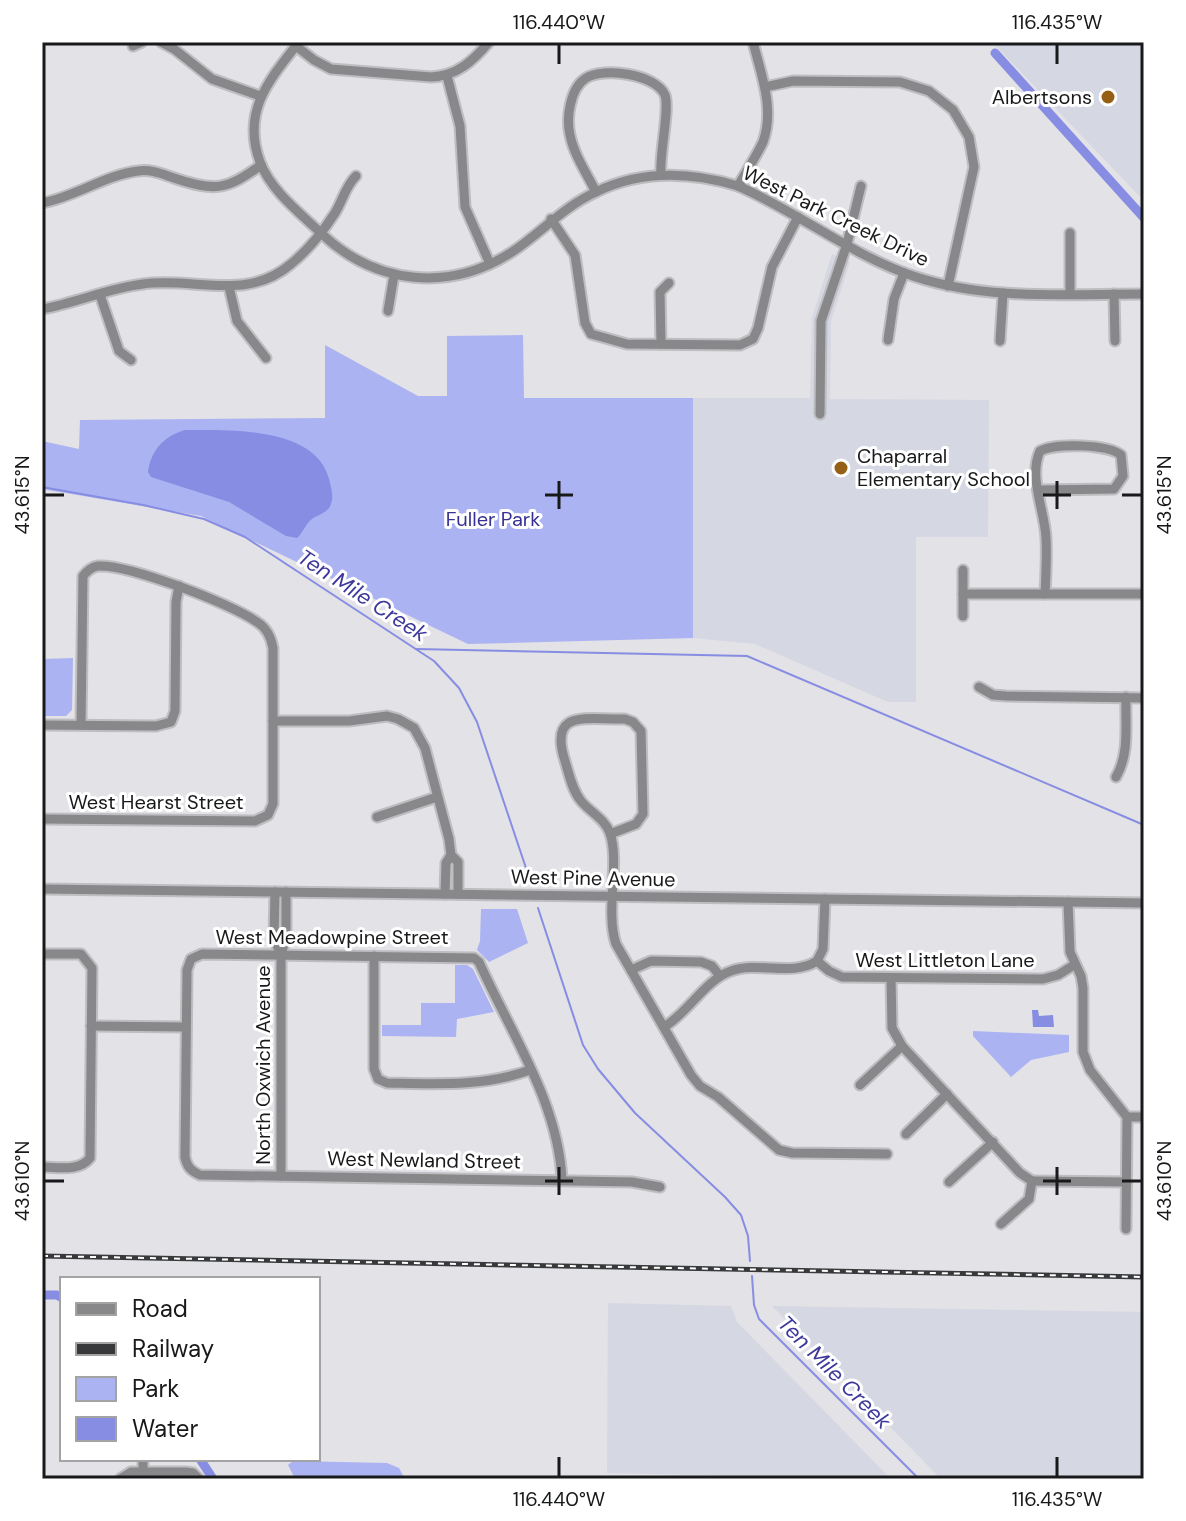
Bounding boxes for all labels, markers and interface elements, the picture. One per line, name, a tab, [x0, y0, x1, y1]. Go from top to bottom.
text: 116.440°W	[513, 9, 605, 35]
text: 116.435°W	[1012, 9, 1102, 35]
place label: Albertsons	[992, 84, 1092, 110]
marker: Albertsons	[1099, 88, 1117, 106]
street label: West Park Creek Drive	[739, 160, 933, 272]
place label: Chaparral Elementary School	[857, 443, 1030, 492]
text: 43.615°N	[9, 456, 35, 535]
text: 43.615°N	[1151, 456, 1177, 535]
marker: Chaparral Elementary School	[832, 459, 850, 477]
park label: Fuller Park	[446, 506, 540, 532]
water label: Ten Mile Creek	[292, 543, 434, 649]
street label: West Hearst Street	[68, 789, 244, 815]
street label: West Pine Avenue	[510, 864, 676, 892]
street label: West Meadowpine Street	[216, 924, 449, 950]
street label: West Littleton Lane	[855, 947, 1035, 973]
street label: North Oxwich Avenue	[250, 965, 276, 1165]
text: 43.610°N	[9, 1141, 35, 1221]
text: 43.610°N	[1151, 1141, 1177, 1221]
street label: West Newland Street	[327, 1145, 521, 1175]
legend	[60, 1277, 320, 1461]
text: Road	[132, 1293, 188, 1324]
water label: Ten Mile Creek	[772, 1309, 898, 1436]
text: Railway	[132, 1333, 214, 1364]
text: Park	[132, 1373, 179, 1404]
text: Water	[132, 1413, 198, 1444]
text: 116.440°W	[513, 1486, 605, 1512]
text: 116.435°W	[1012, 1486, 1102, 1512]

